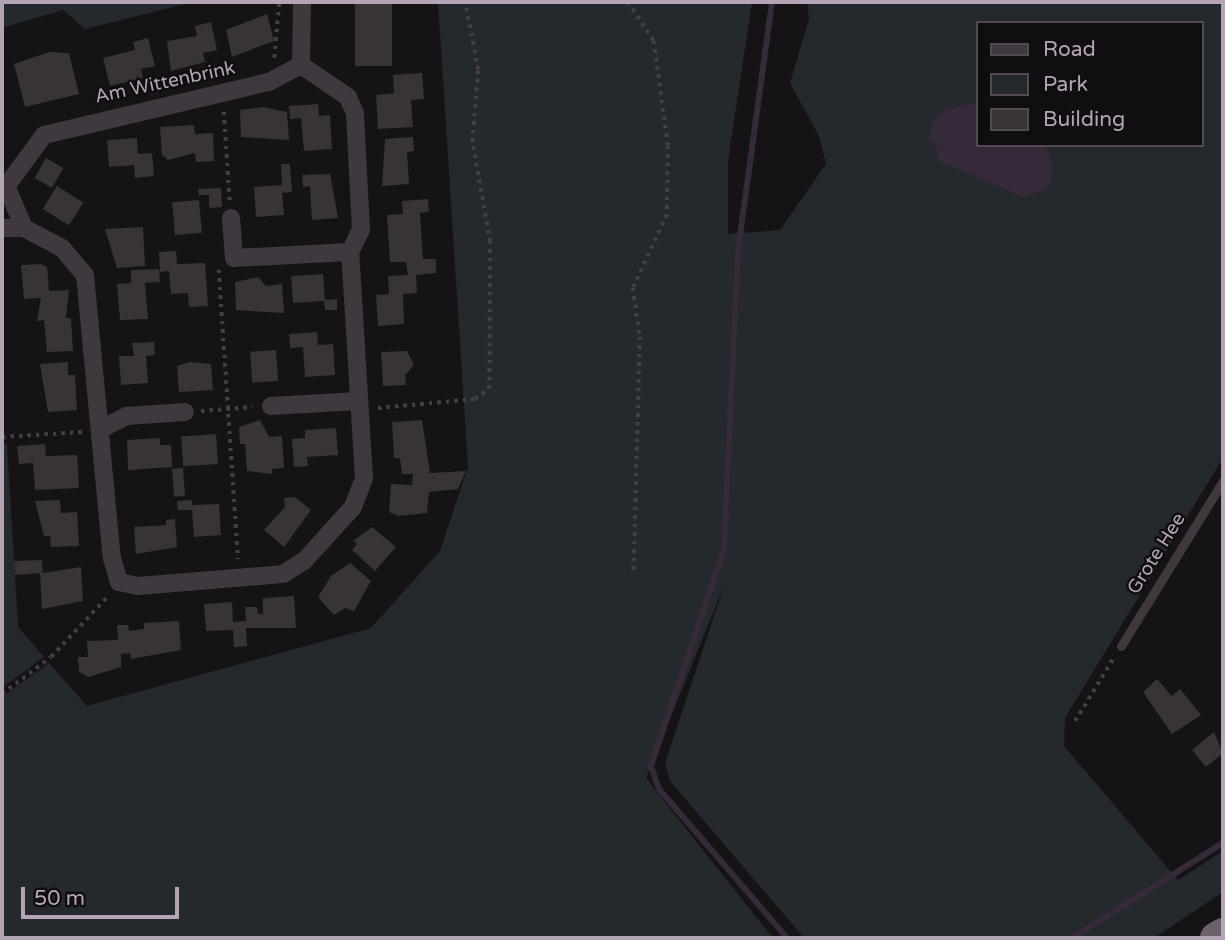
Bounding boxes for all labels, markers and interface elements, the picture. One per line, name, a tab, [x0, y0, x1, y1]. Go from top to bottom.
legend	[976, 21, 1204, 147]
text: Road	[1043, 37, 1096, 62]
street label: Am Wittenbrink	[93, 57, 237, 109]
text: Park	[1043, 72, 1088, 97]
text: Building	[1043, 107, 1125, 132]
street label: Grote Hee	[1123, 509, 1191, 599]
scale bar	[24, 874, 182, 918]
text: 50 m	[34, 886, 85, 911]

